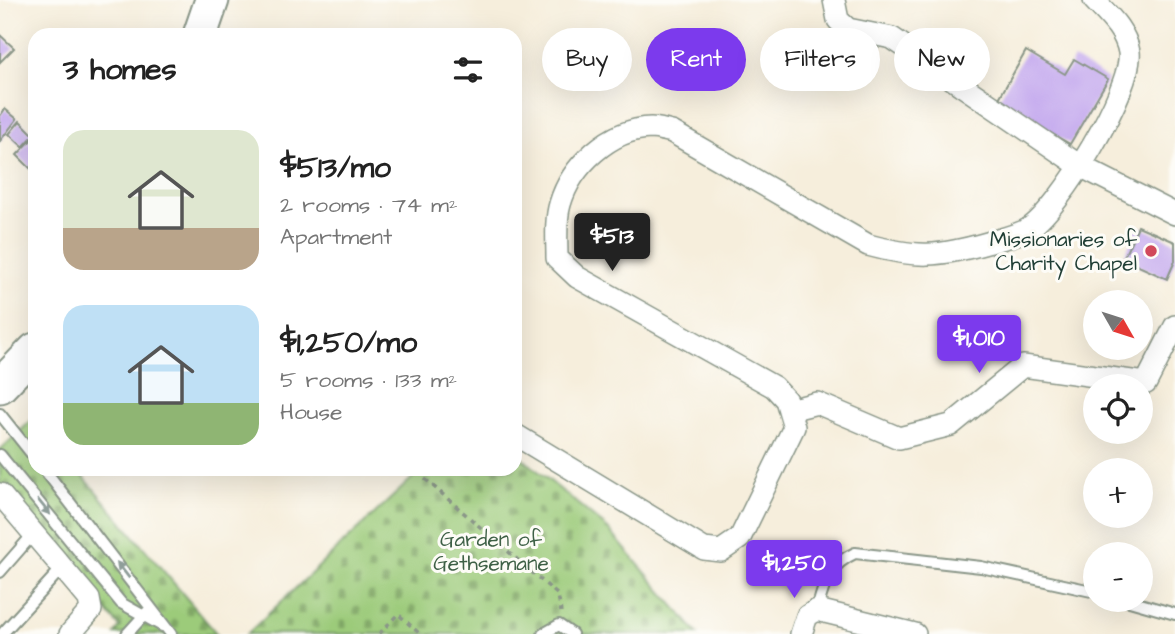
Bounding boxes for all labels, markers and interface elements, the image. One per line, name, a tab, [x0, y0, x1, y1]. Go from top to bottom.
chip: Buy	[542, 28, 632, 91]
chip: Rent	[646, 28, 746, 91]
chip: Filters	[760, 28, 880, 91]
chip: New	[894, 28, 990, 91]
text: 3 homes	[63, 49, 177, 91]
icon: filters	[449, 51, 487, 89]
text: $513/mo	[280, 147, 391, 189]
icon: home	[119, 158, 203, 242]
text: 2 rooms · 74 m²	[280, 189, 458, 221]
pin: $513	[571, 214, 653, 273]
text: $513	[590, 220, 634, 252]
text: Apartment	[280, 221, 392, 253]
place label: Missionaries of Charity Chapel	[990, 225, 1138, 280]
marker: Missionaries of Charity Chapel	[1143, 243, 1159, 259]
north arrow	[1083, 290, 1153, 360]
map controls	[1083, 290, 1153, 612]
pin: $1,010	[922, 316, 1036, 375]
text: $1,250/mo	[280, 322, 417, 364]
text: $1,010	[953, 322, 1005, 354]
icon: home	[119, 333, 203, 417]
text: 5 rooms · 133 m²	[280, 364, 457, 396]
button: locate	[1083, 374, 1153, 444]
text: House	[280, 396, 343, 428]
button: +	[1083, 458, 1153, 528]
one-way arrow	[36, 498, 51, 515]
park label: Garden of Gethsemane	[433, 525, 549, 578]
pin: $1,250	[737, 540, 851, 600]
button: −	[1083, 542, 1153, 612]
text: $1,250	[762, 547, 826, 579]
one-way arrow	[116, 561, 130, 579]

